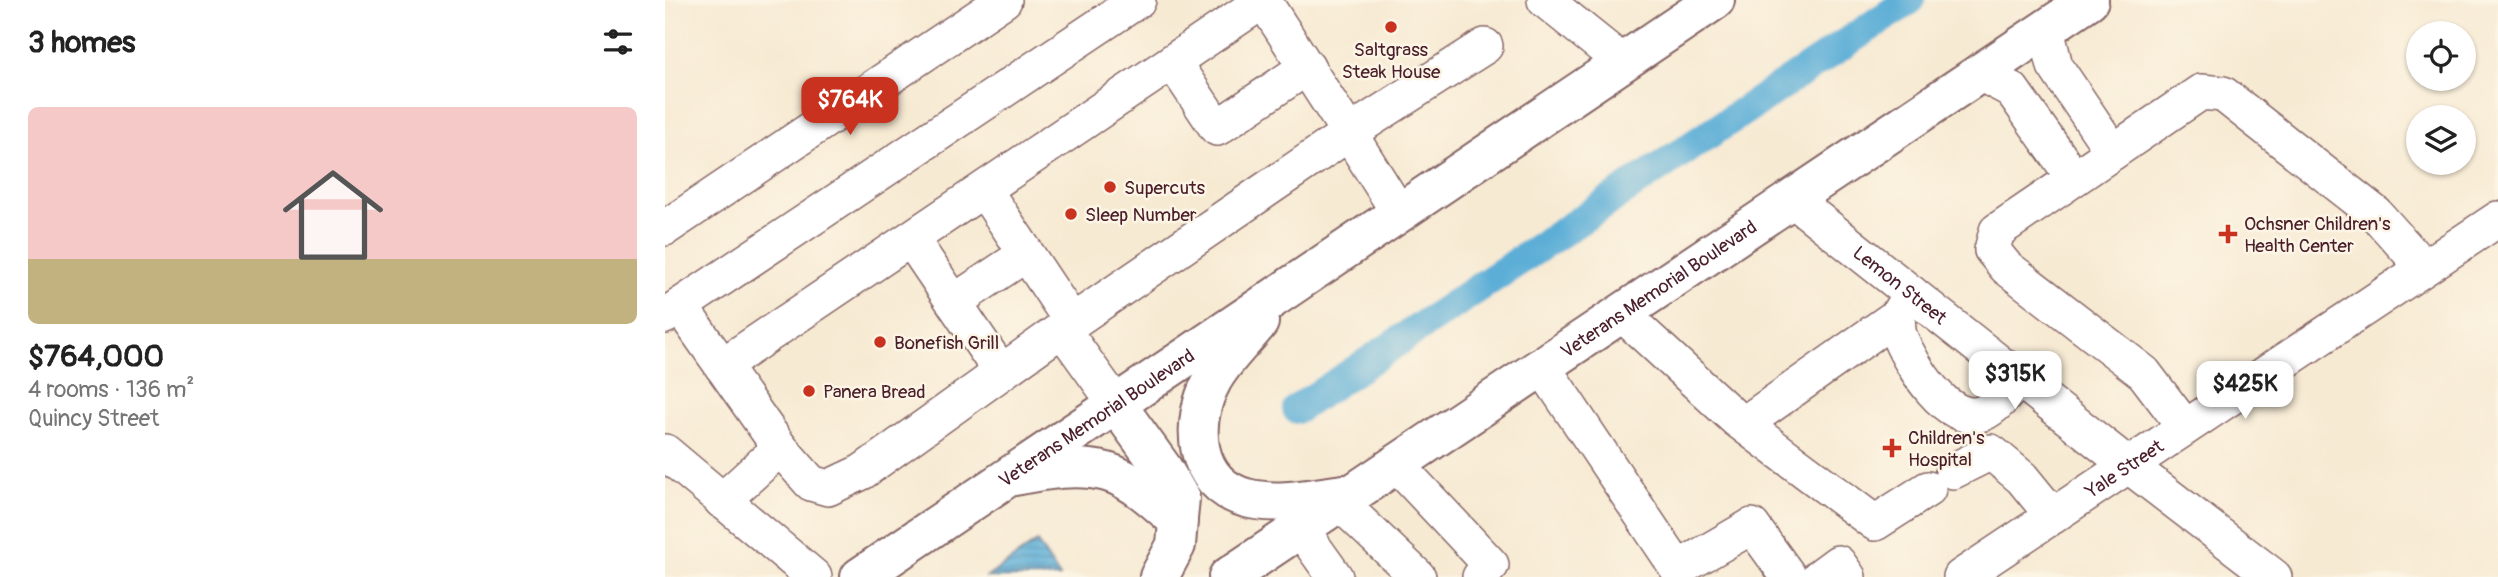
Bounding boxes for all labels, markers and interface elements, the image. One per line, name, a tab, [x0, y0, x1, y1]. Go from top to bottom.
marker: Saltgrass Steak House	[1383, 19, 1399, 35]
map controls	[2406, 21, 2476, 175]
button: locate	[2406, 21, 2476, 91]
icon: filters	[599, 23, 637, 61]
text: 3 homes	[28, 24, 135, 61]
place label: Saltgrass Steak House	[1342, 38, 1441, 84]
pin: $764K	[801, 78, 899, 137]
text: $764K	[817, 85, 883, 114]
button: layers	[2406, 105, 2476, 175]
icon: home	[270, 152, 396, 278]
place label: Supercuts	[1124, 176, 1206, 200]
marker: Supercuts	[1102, 179, 1118, 195]
place label: Sleep Number	[1085, 203, 1197, 227]
marker: Sleep Number	[1063, 206, 1079, 222]
place label: Ochsner Children's Health Center	[2244, 212, 2391, 258]
street label: Veterans Memorial Boulevard	[1556, 215, 1762, 364]
marker: Ochsner Children's Health Center	[2218, 224, 2238, 244]
street label: Lemon Street	[1848, 241, 1952, 330]
place label: Bonefish Grill	[894, 331, 999, 355]
marker: Bonefish Grill	[872, 334, 888, 350]
text: $764,000	[28, 338, 164, 375]
street label: Veterans Memorial Boulevard	[994, 344, 1199, 493]
pin: $315K	[1966, 352, 2064, 411]
text: $315K	[1985, 359, 2045, 388]
pin: $425K	[2196, 362, 2294, 421]
text: $425K	[2213, 369, 2278, 398]
text: 4 rooms · 136 m²	[28, 375, 194, 404]
place label: Panera Bread	[823, 380, 926, 404]
marker: Panera Bread	[801, 383, 817, 399]
text: Quincy Street	[28, 404, 159, 433]
place label: Children's Hospital	[1908, 426, 1985, 472]
street label: Yale Street	[2080, 434, 2168, 504]
marker: Children's Hospital	[1882, 438, 1902, 458]

